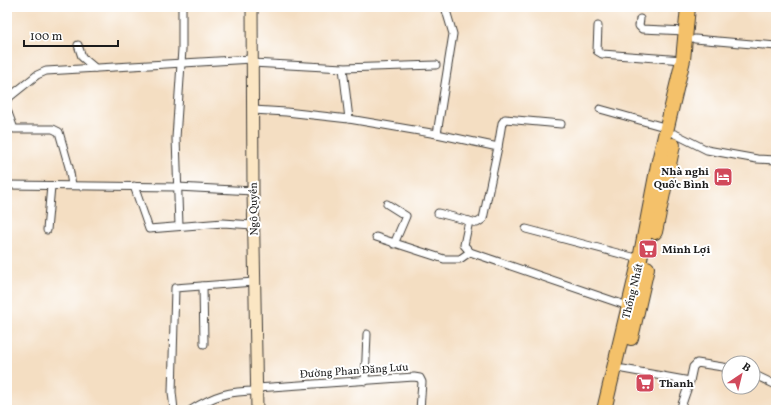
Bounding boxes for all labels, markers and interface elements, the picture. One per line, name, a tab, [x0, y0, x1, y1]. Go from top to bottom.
scale bar	[24, 22, 118, 48]
text: 100 m	[30, 29, 63, 45]
place label: Nhà nghi Quô'c Bình	[654, 165, 709, 193]
hotel icon: Nhà nghi Quô'c Bình	[712, 166, 734, 188]
street label: Ngô Quyền	[247, 182, 262, 236]
supermarket icon: Minh Lợi	[637, 238, 659, 260]
place label: Minh Lợi	[662, 243, 710, 258]
street label: Thống Nhất	[619, 262, 648, 321]
north arrow	[721, 355, 761, 395]
street label: Đường Phan Đăng Lưu	[299, 360, 409, 383]
text: B	[739, 360, 753, 376]
supermarket icon: Thanh	[634, 372, 656, 394]
place label: Thanh	[659, 377, 694, 392]

